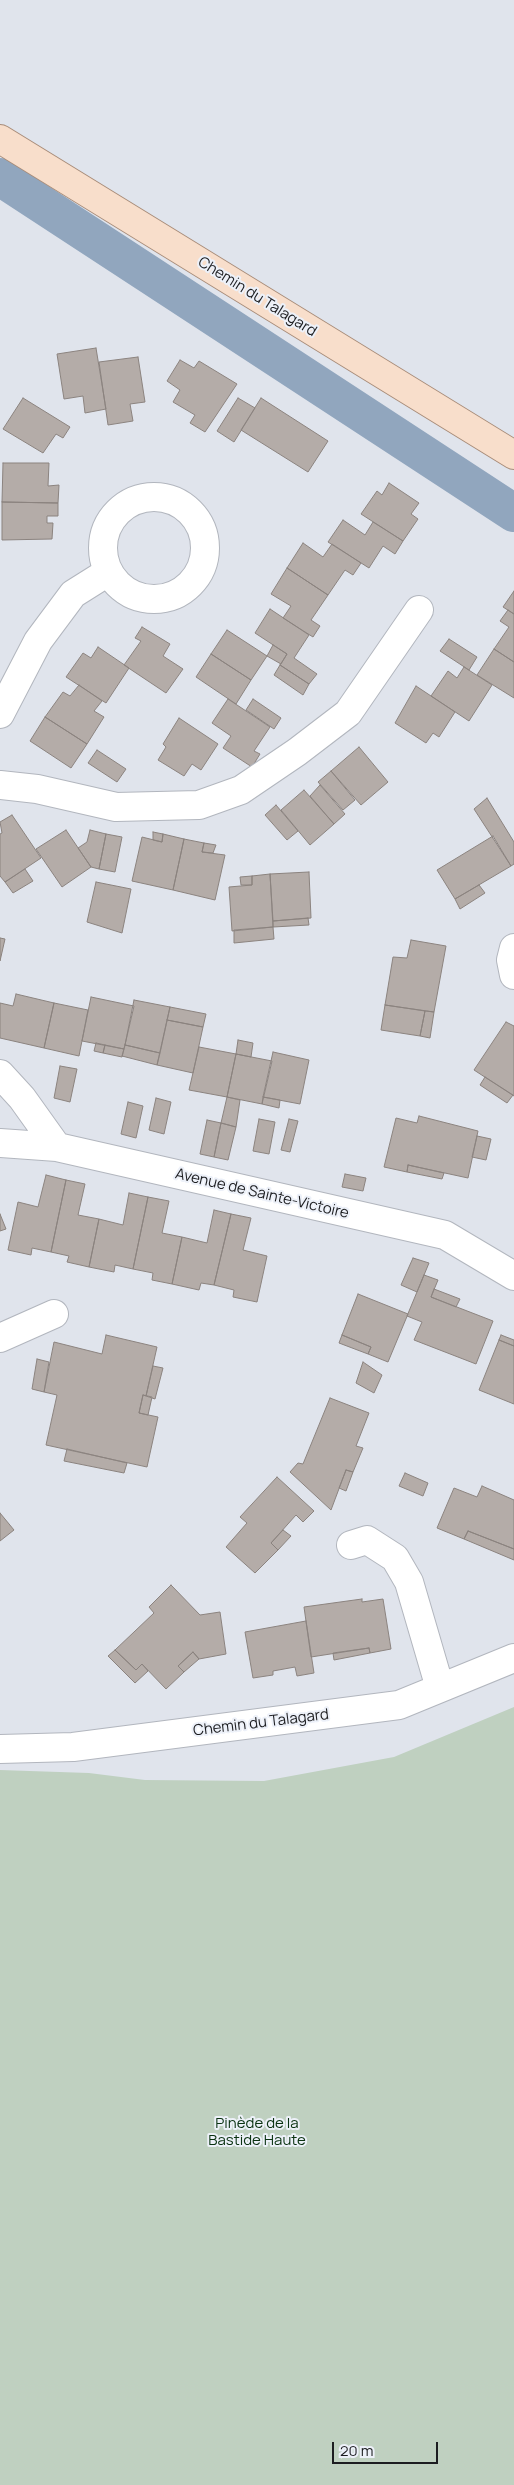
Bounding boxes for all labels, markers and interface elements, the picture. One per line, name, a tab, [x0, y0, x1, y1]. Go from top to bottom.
street label: Chemin du Talagard	[194, 253, 320, 341]
street label: Avenue de Sainte-Victoire	[173, 1165, 351, 1223]
street label: Chemin du Talagard	[192, 1706, 330, 1740]
park label: Pinède de la Bastide Haute	[208, 2115, 306, 2150]
scale bar	[334, 2432, 440, 2464]
text: 20 m	[340, 2440, 373, 2461]

